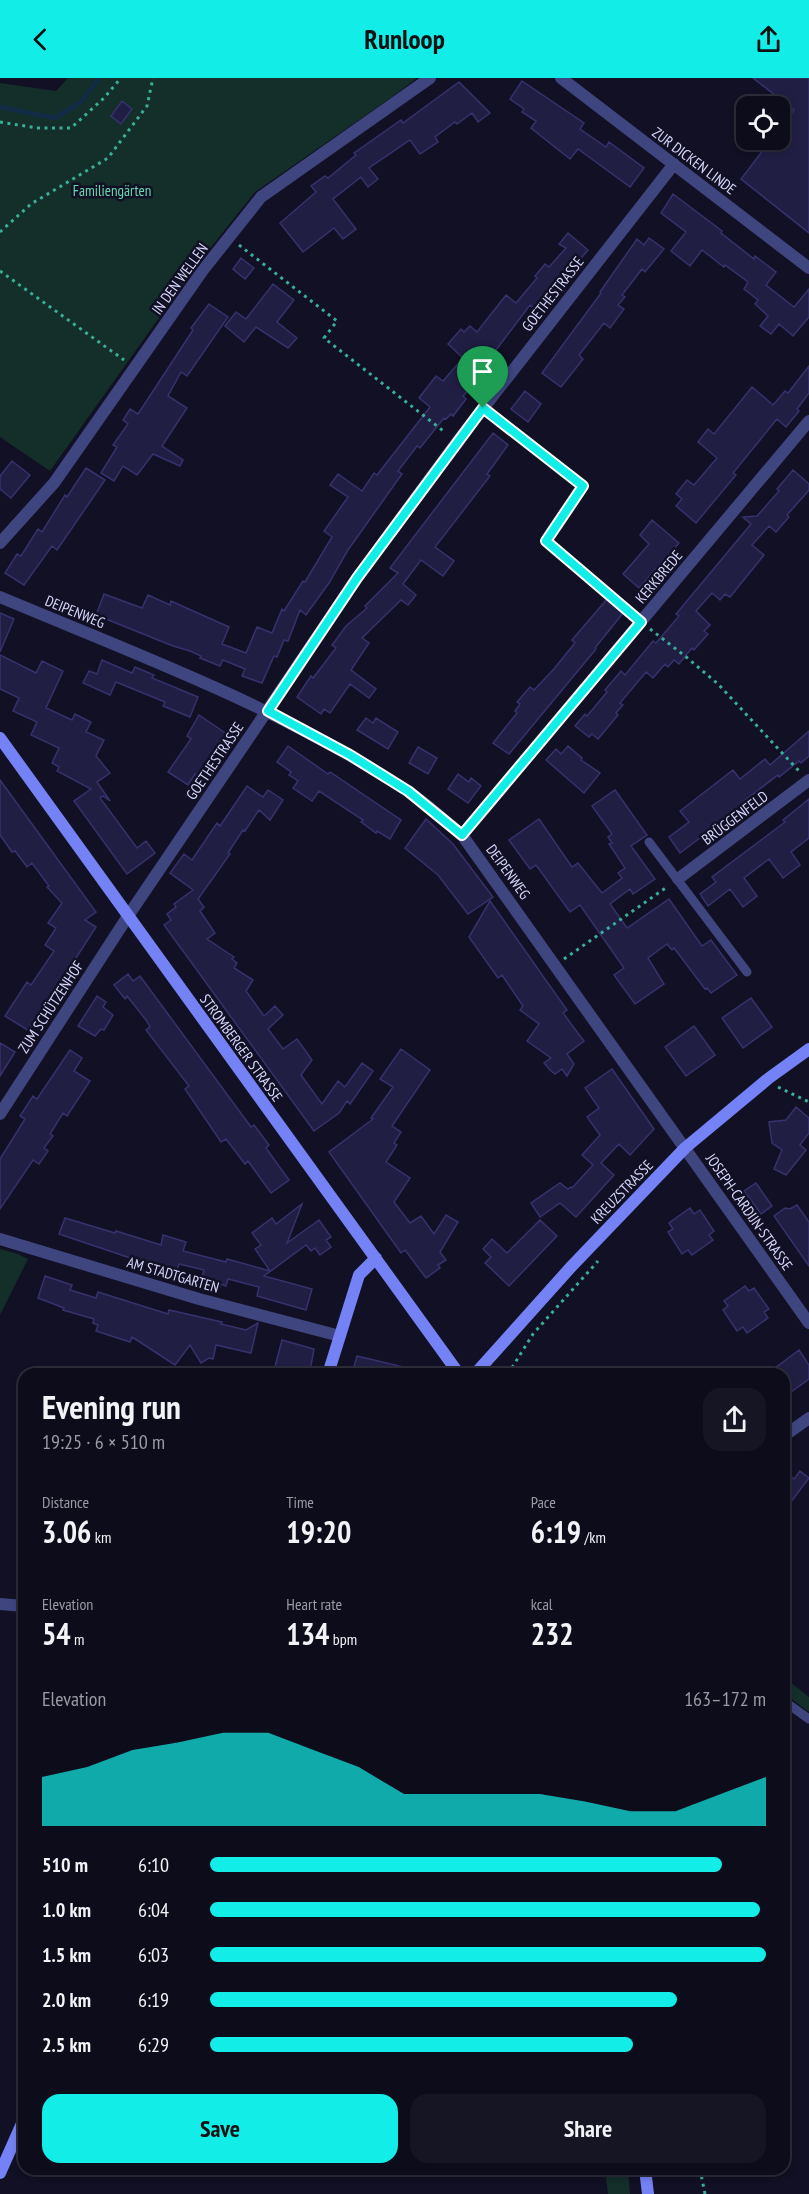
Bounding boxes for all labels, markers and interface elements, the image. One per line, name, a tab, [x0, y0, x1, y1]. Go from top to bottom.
text: Runloop	[364, 22, 445, 56]
icon: back	[24, 23, 57, 56]
icon: share	[752, 23, 785, 56]
map controls	[736, 96, 790, 150]
button: locate	[736, 96, 790, 150]
street label: ZUR DICKEN LINDE	[649, 123, 740, 198]
park label: Familiengärten	[73, 181, 151, 200]
street label: IN DEN WELLEN	[147, 239, 212, 318]
street label: GOETHESTRASSE	[518, 253, 588, 335]
pin	[457, 346, 508, 408]
icon: arrive	[466, 355, 499, 388]
street label: KERKBREDE	[631, 546, 686, 607]
street label: DEIPENWEG	[42, 591, 108, 632]
street label: GOETHESTRASSE	[182, 718, 248, 803]
street label: BRÜGGENFELD	[698, 786, 772, 849]
street label: DEIPENWEG	[482, 841, 535, 903]
street label: ZUM SCHÜTZENHOF	[14, 957, 87, 1056]
street label: STROMBERGER STRASSE	[196, 990, 287, 1105]
street label: JOSEPH-CARDIJN-STRASSE	[701, 1149, 797, 1274]
street label: KREUZSTRASSE	[586, 1156, 657, 1228]
street label: AM STADTGARTEN	[125, 1252, 221, 1297]
text: Evening run	[42, 1385, 181, 1428]
button: share	[703, 1388, 766, 1451]
text: 19:25 · 6 × 510 m	[42, 1429, 165, 1455]
text: Distance	[42, 1492, 89, 1512]
text: Time	[286, 1492, 314, 1512]
text: Pace	[531, 1492, 556, 1512]
text: 3.06	[42, 1512, 91, 1551]
text: 19:20	[286, 1512, 351, 1551]
text: 6:19	[531, 1512, 581, 1551]
text: km	[91, 1527, 111, 1547]
text: /km	[581, 1527, 606, 1547]
text: Elevation	[42, 1594, 93, 1614]
text: Heart rate	[286, 1594, 342, 1614]
text: kcal	[531, 1594, 553, 1614]
text: 54	[42, 1614, 71, 1653]
text: 134	[286, 1614, 329, 1653]
text: 232	[531, 1614, 574, 1653]
text: m	[71, 1629, 85, 1649]
text: bpm	[329, 1629, 357, 1649]
text: Elevation	[42, 1686, 106, 1712]
text: 163–172 m	[684, 1686, 766, 1712]
text: 510 m	[42, 1852, 88, 1878]
text: 6:10	[138, 1852, 169, 1878]
text: 1.0 km	[42, 1897, 91, 1923]
text: 6:04	[138, 1897, 169, 1923]
text: 1.5 km	[42, 1942, 91, 1968]
text: 6:03	[138, 1942, 169, 1968]
text: 2.0 km	[42, 1987, 91, 2013]
text: 6:19	[138, 1987, 169, 2013]
text: 2.5 km	[42, 2032, 91, 2058]
text: 6:29	[138, 2032, 169, 2058]
button: Save	[42, 2094, 398, 2163]
button: Share	[410, 2094, 766, 2163]

